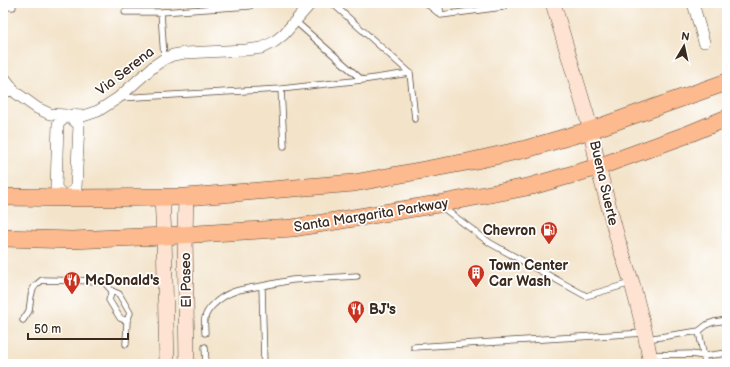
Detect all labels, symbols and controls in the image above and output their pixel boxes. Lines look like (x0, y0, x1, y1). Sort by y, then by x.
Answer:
north arrow (664, 26, 704, 66)
text: N (680, 30, 691, 44)
street label: Via Serena (93, 43, 157, 99)
street label: Buena Suerte (586, 139, 622, 227)
street label: Santa Margarita Parkway (293, 194, 450, 236)
fuel station icon: Chevron (539, 220, 559, 245)
place label: Chevron (483, 222, 536, 239)
street label: El Paseo (177, 252, 195, 308)
place label: Town Center Car Wash (489, 257, 568, 290)
building icon: Town Center Car Wash (466, 263, 486, 288)
restaurant icon: McDonald's (62, 270, 82, 295)
place label: McDonald's (85, 272, 160, 289)
restaurant icon: BJ's (346, 299, 366, 324)
place label: BJ's (369, 301, 396, 318)
scale bar (28, 315, 128, 341)
text: 50 m (34, 322, 61, 337)

